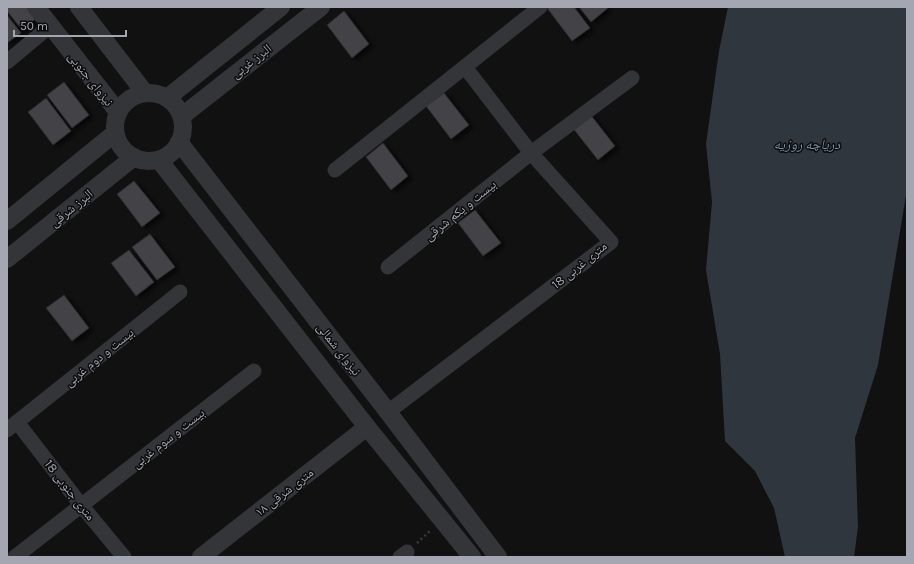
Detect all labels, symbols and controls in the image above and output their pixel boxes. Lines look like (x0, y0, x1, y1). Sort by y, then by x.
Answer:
scale bar (14, 12, 126, 38)
text: 50 m (20, 19, 48, 33)
street label: البرز غربی (228, 41, 275, 82)
street label: نیزوای جنوبی (64, 49, 117, 110)
water label: دریاچه روزیه (774, 136, 840, 153)
street label: بیست و یکم شرقی (421, 176, 500, 244)
street label: البرز شرقی (46, 186, 96, 231)
street label: 18 متری غربی (548, 238, 610, 293)
street label: نیزوای شمالی (313, 320, 364, 379)
street label: بیست و دوم غربی (61, 324, 137, 390)
street label: بیست و سوم غربی (129, 405, 208, 472)
street label: 18 متری جنوبی (41, 457, 98, 524)
street label: ۱۸ متری شرقی (252, 465, 317, 520)

